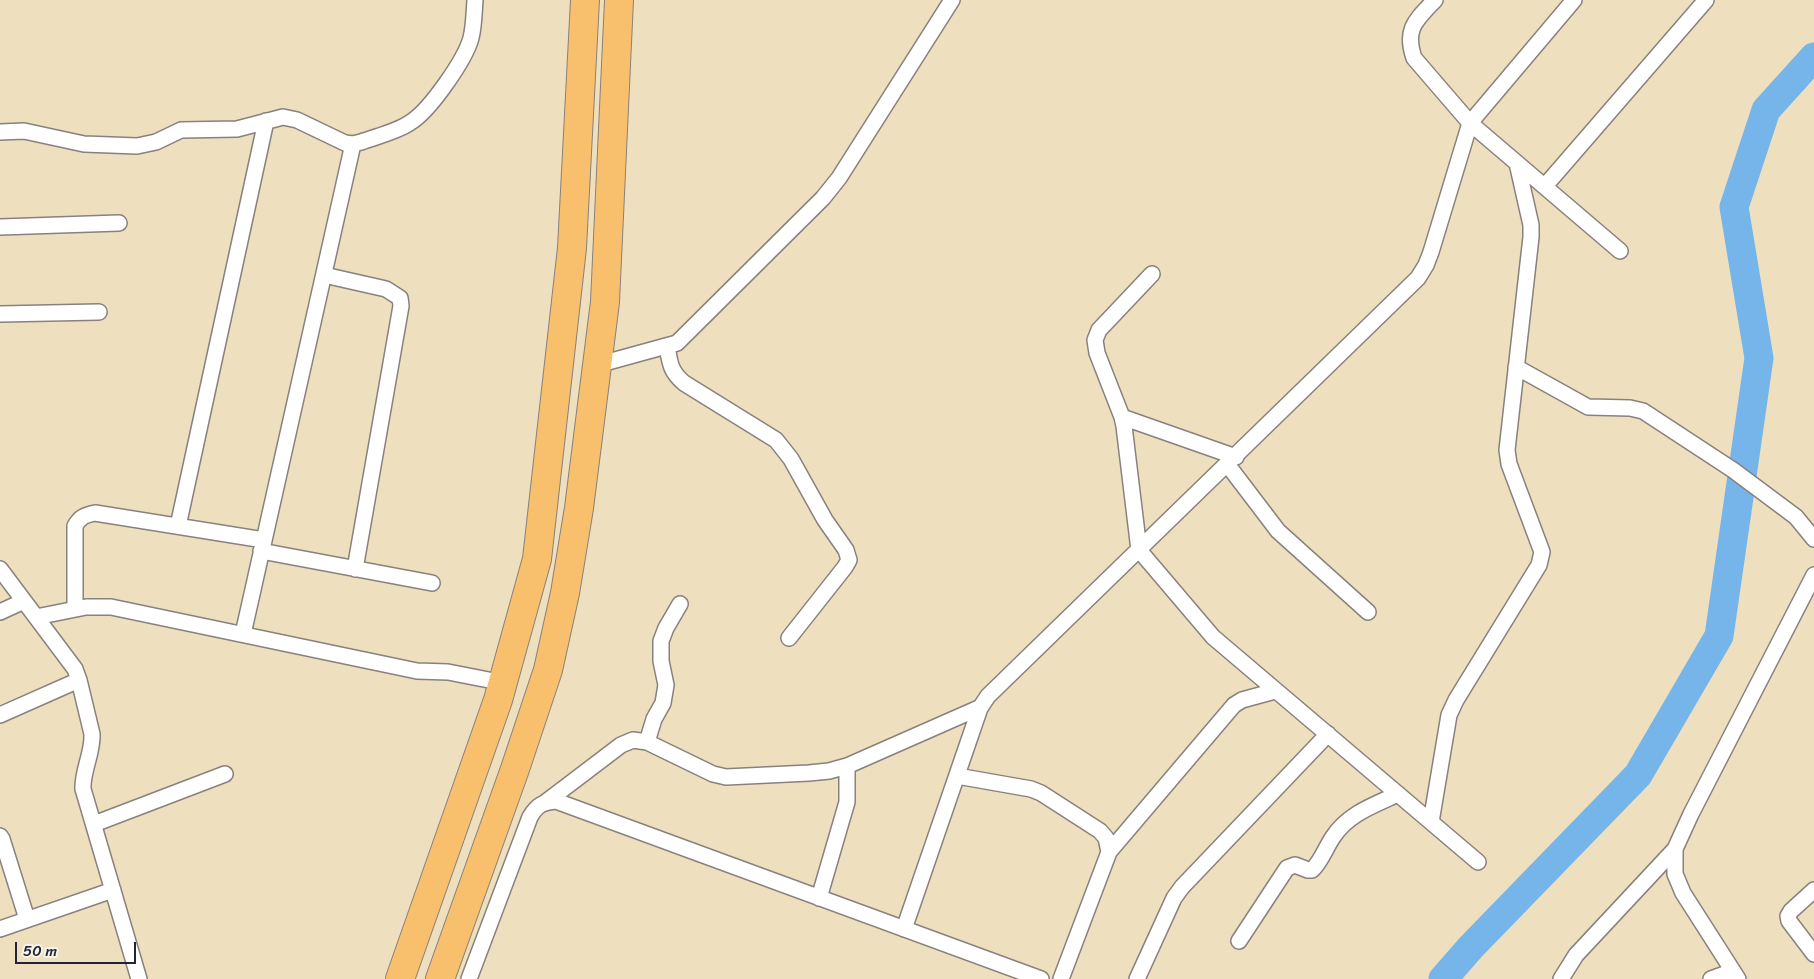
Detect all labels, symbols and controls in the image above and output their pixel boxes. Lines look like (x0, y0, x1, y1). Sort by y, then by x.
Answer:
scale bar (18, 932, 139, 964)
text: 50 m (23, 938, 57, 964)

